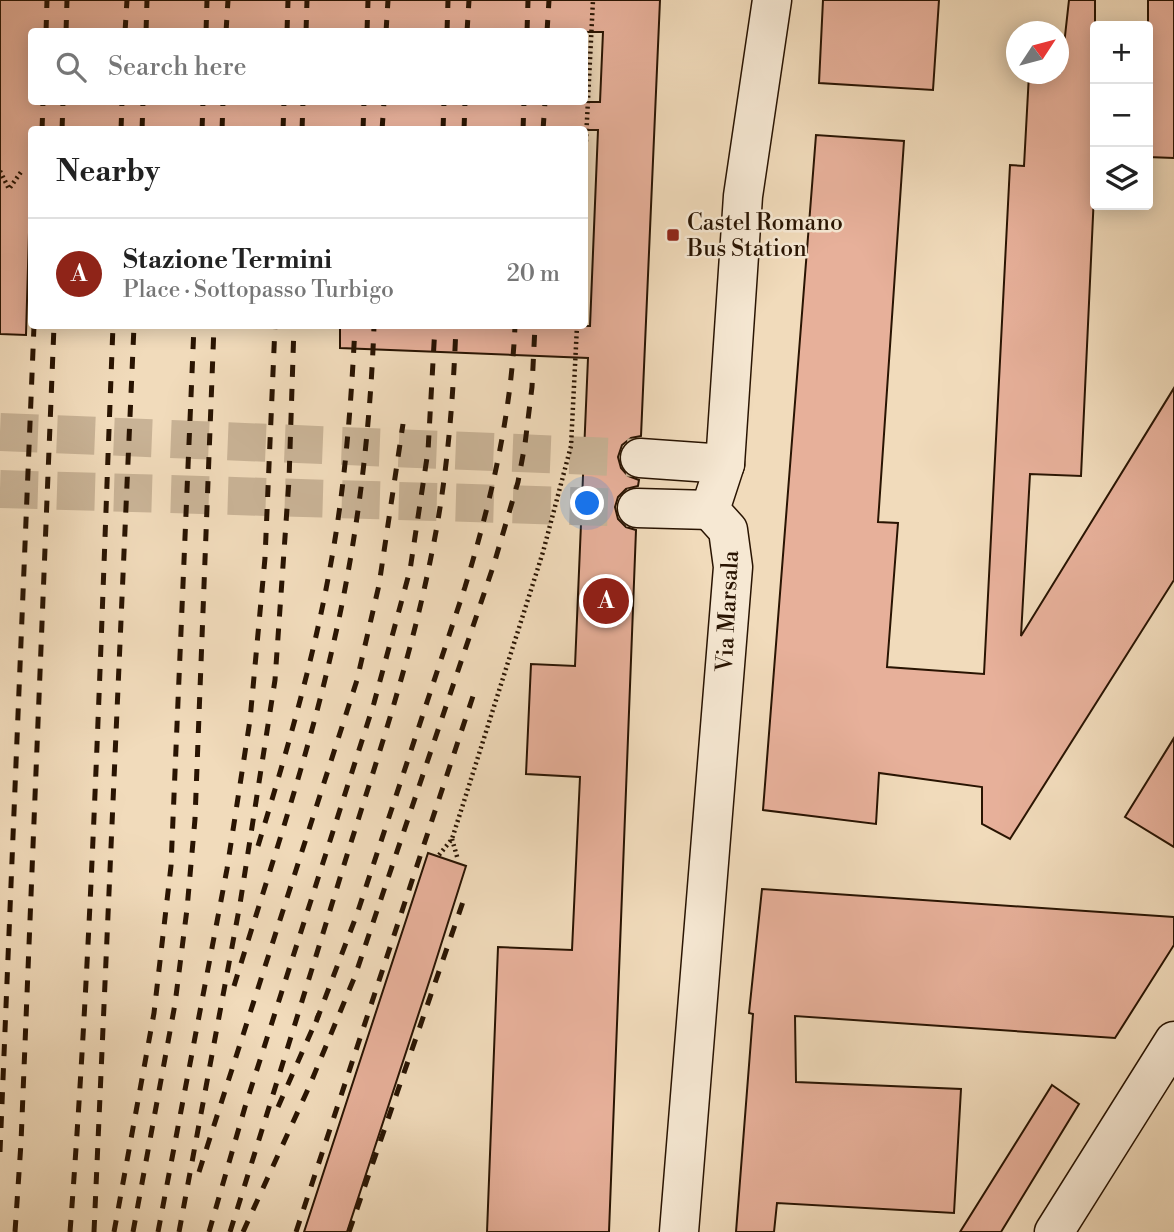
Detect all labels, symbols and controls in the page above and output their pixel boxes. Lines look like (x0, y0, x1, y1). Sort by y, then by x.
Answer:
north arrow (1006, 21, 1069, 84)
map controls (1090, 21, 1153, 210)
button: + (1090, 21, 1153, 84)
search box (28, 28, 588, 105)
icon: search (52, 48, 90, 86)
text: Search here (108, 51, 247, 83)
button: − (1090, 84, 1153, 147)
button: layers (1090, 147, 1153, 210)
text: Nearby (56, 153, 160, 191)
place label: Castel Romano Bus Station (686, 209, 843, 263)
marker: Castel Romano Bus Station (665, 227, 681, 243)
text: Stazione Termini (123, 244, 332, 276)
text: A (71, 260, 87, 288)
text: 20 m (507, 260, 560, 288)
text: Place · Sottopasso Turbigo (123, 276, 394, 304)
your location (570, 486, 604, 520)
street label: Via Marsala (711, 549, 745, 673)
pin: A (583, 575, 629, 627)

